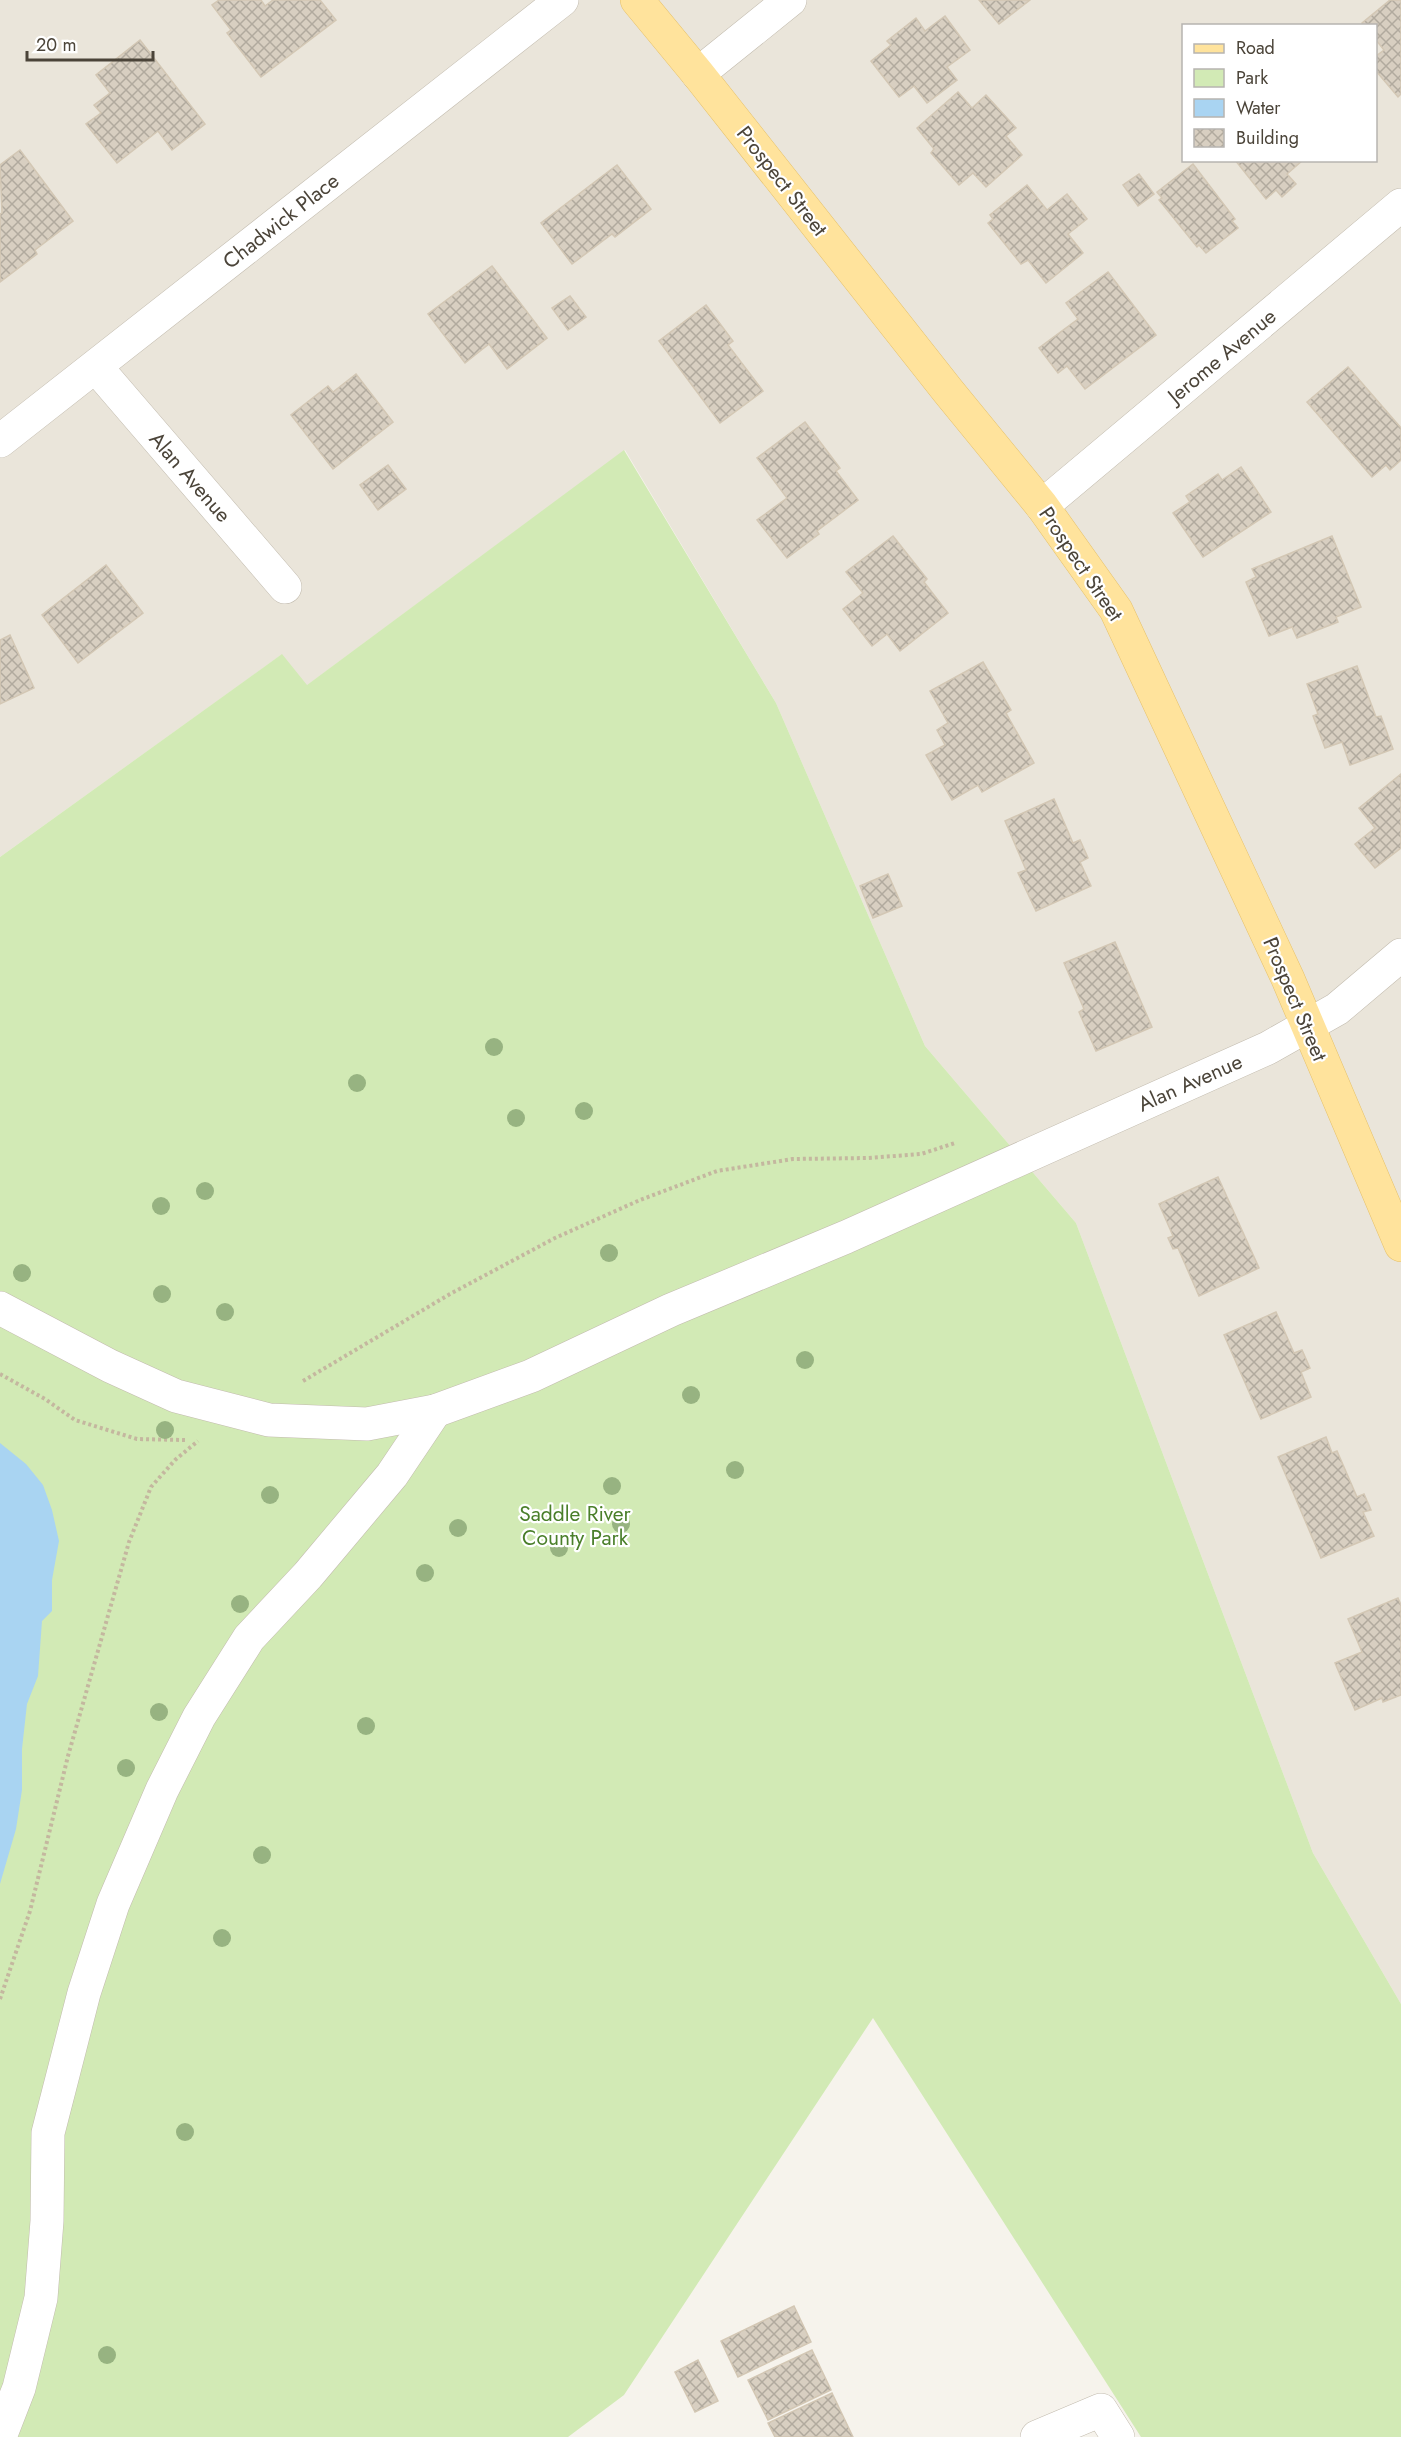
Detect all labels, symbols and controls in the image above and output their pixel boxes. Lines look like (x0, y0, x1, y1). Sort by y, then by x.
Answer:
scale bar (27, 24, 153, 62)
legend (1182, 24, 1377, 162)
text: 20 m (36, 32, 76, 58)
text: Road (1236, 35, 1275, 61)
text: Park (1236, 65, 1268, 91)
text: Water (1236, 95, 1281, 121)
street label: Prospect Street (729, 120, 835, 242)
text: Building (1236, 125, 1299, 151)
street label: Chadwick Place (217, 166, 346, 276)
street label: Jerome Avenue (1159, 302, 1283, 412)
street label: Alan Avenue (142, 425, 238, 529)
street label: Prospect Street (1032, 501, 1130, 627)
street label: Prospect Street (1255, 932, 1335, 1066)
street label: Alan Avenue (1133, 1047, 1247, 1119)
park label: Saddle River County Park (519, 1499, 632, 1553)

